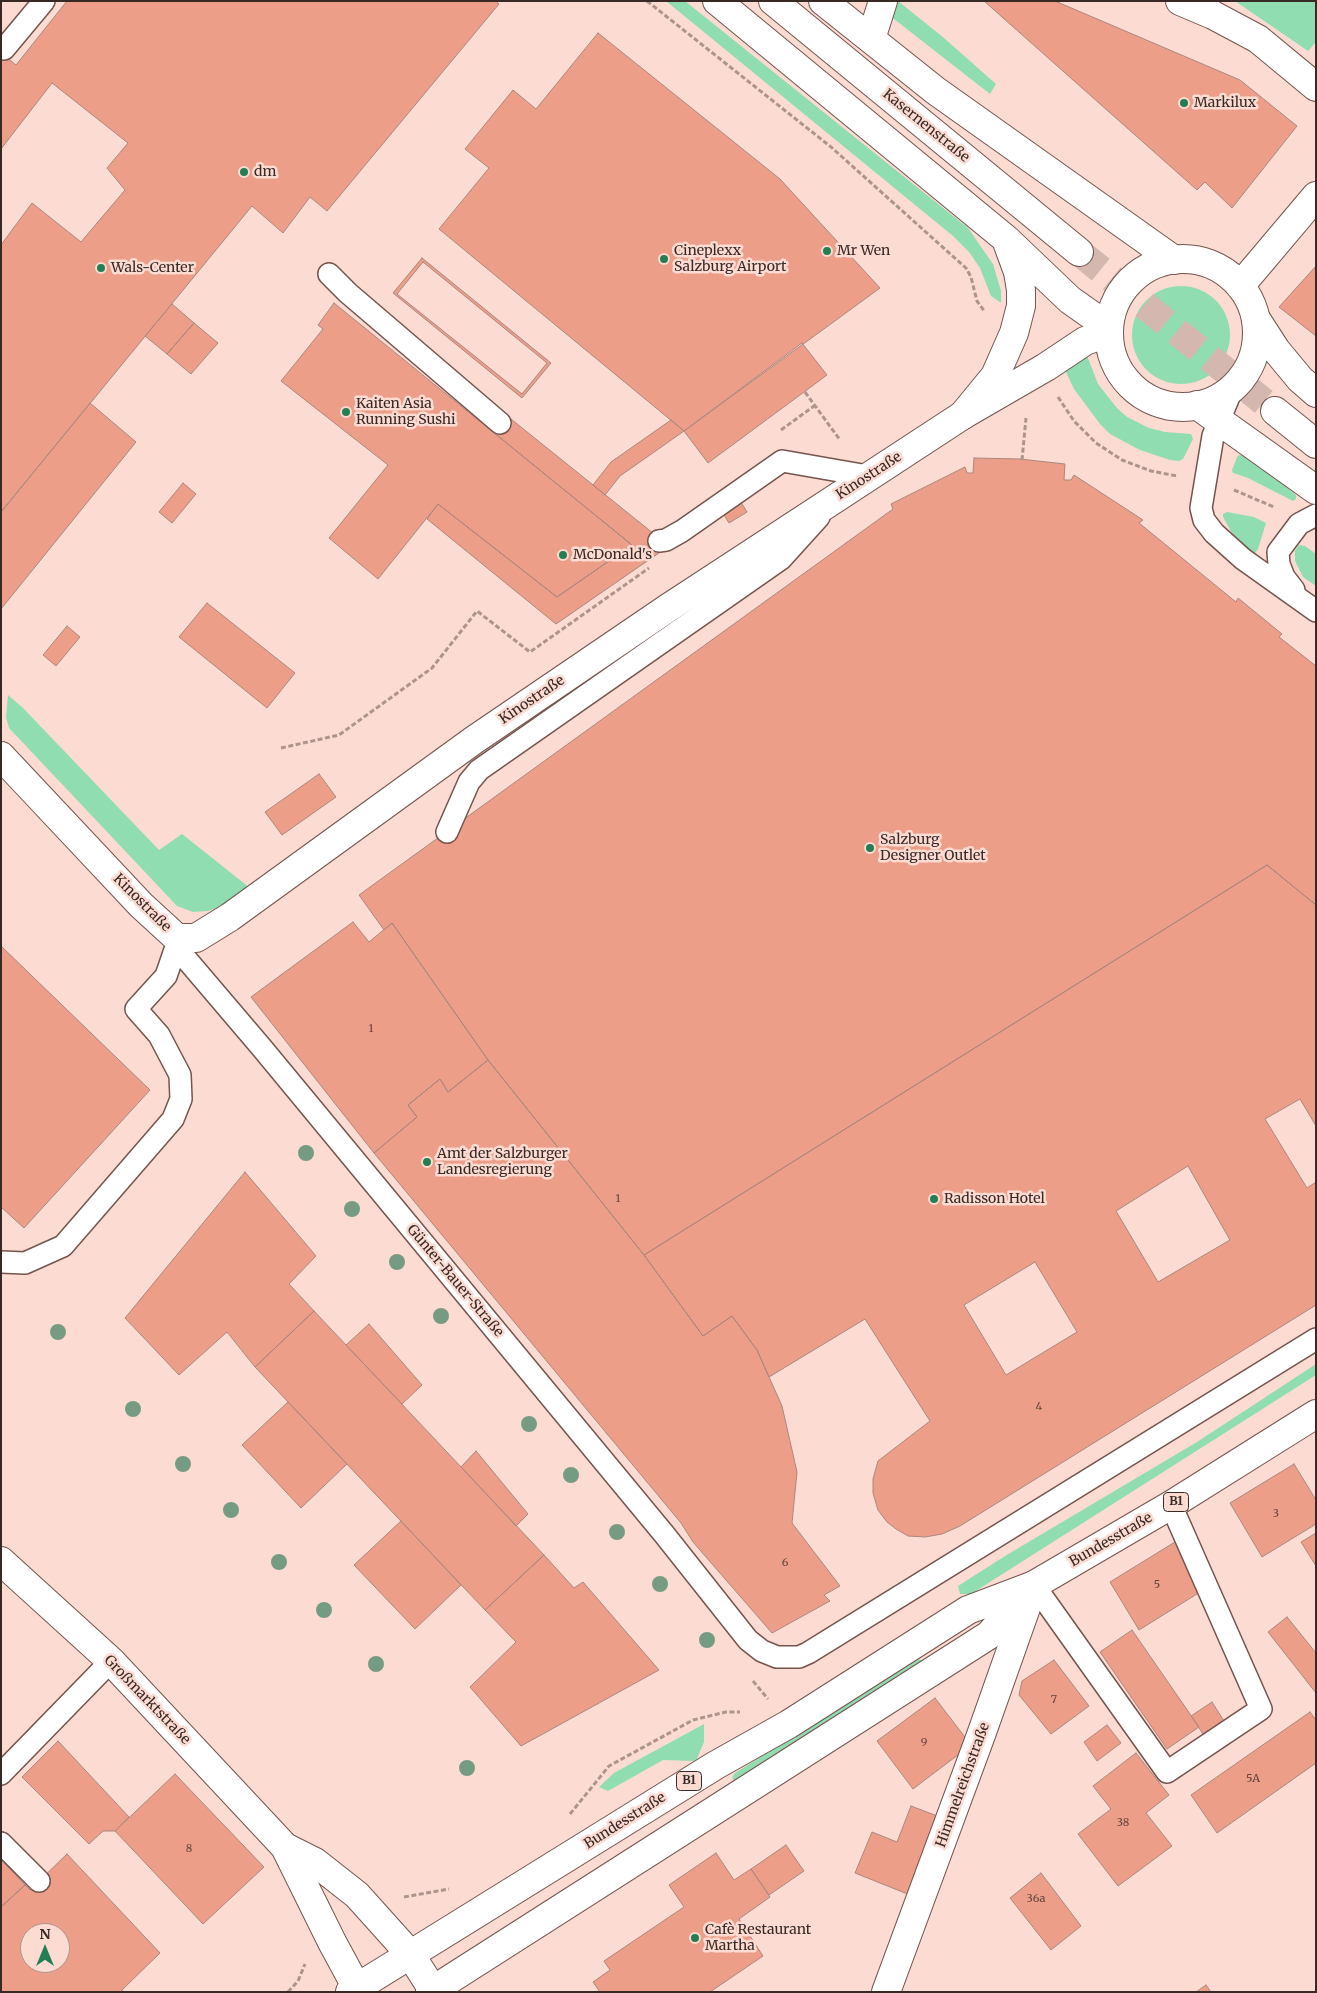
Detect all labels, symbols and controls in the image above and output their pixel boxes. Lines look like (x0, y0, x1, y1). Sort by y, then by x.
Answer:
street label: Kasernenstraße (879, 86, 973, 166)
place label: Markilux (1194, 95, 1256, 111)
marker: Markilux (1178, 97, 1190, 109)
place label: dm (254, 164, 276, 180)
marker: dm (238, 166, 250, 178)
place label: Cineplexx Salzburg Airport (674, 243, 787, 276)
place label: Mr Wen (837, 243, 890, 259)
marker: Mr Wen (821, 245, 833, 257)
marker: Cineplexx Salzburg Airport (658, 253, 670, 265)
place label: Wals-Center (111, 260, 194, 276)
marker: Wals-Center (95, 262, 107, 274)
place label: Kaiten Asia Running Sushi (356, 396, 456, 428)
marker: Kaiten Asia Running Sushi (340, 406, 352, 418)
street label: Kinostraße (833, 449, 905, 503)
place label: McDonald's (573, 547, 652, 563)
marker: McDonald's (557, 549, 569, 561)
street label: Kinostraße (496, 672, 568, 728)
place label: Salzburg Designer Outlet (880, 832, 986, 864)
marker: Salzburg Designer Outlet (864, 842, 876, 854)
street label: Kinostraße (110, 871, 174, 935)
house number: 1 (369, 1022, 373, 1036)
place label: Amt der Salzburger Landesregierung (437, 1146, 568, 1178)
marker: Amt der Salzburger Landesregierung (421, 1156, 433, 1168)
place label: Radisson Hotel (944, 1191, 1045, 1207)
house number: 1 (616, 1192, 620, 1206)
marker: Radisson Hotel (928, 1193, 940, 1205)
street label: Günter-Bauer-Straße (403, 1222, 507, 1340)
house number: 4 (1036, 1400, 1042, 1414)
road number: B1 (1164, 1492, 1188, 1511)
house number: 3 (1273, 1507, 1279, 1521)
street label: Bundesstraße (1067, 1510, 1155, 1570)
house number: 6 (782, 1556, 788, 1570)
house number: 5 (1154, 1578, 1160, 1592)
street label: Großmarktstraße (100, 1652, 194, 1748)
house number: 7 (1051, 1693, 1057, 1707)
street label: Himmelreichstraße (933, 1720, 993, 1850)
house number: 9 (921, 1736, 927, 1750)
road number: B1 (676, 1772, 702, 1790)
house number: 5A (1246, 1772, 1260, 1786)
street label: Bundesstraße (581, 1789, 669, 1853)
house number: 38 (1117, 1816, 1129, 1830)
house number: 8 (186, 1842, 192, 1856)
house number: 36a (1027, 1892, 1045, 1906)
place label: Cafè Restaurant Martha (705, 1922, 811, 1954)
north arrow (20, 1923, 70, 1973)
text: N (39, 1925, 51, 1943)
marker: Cafè Restaurant Martha (689, 1932, 701, 1944)

